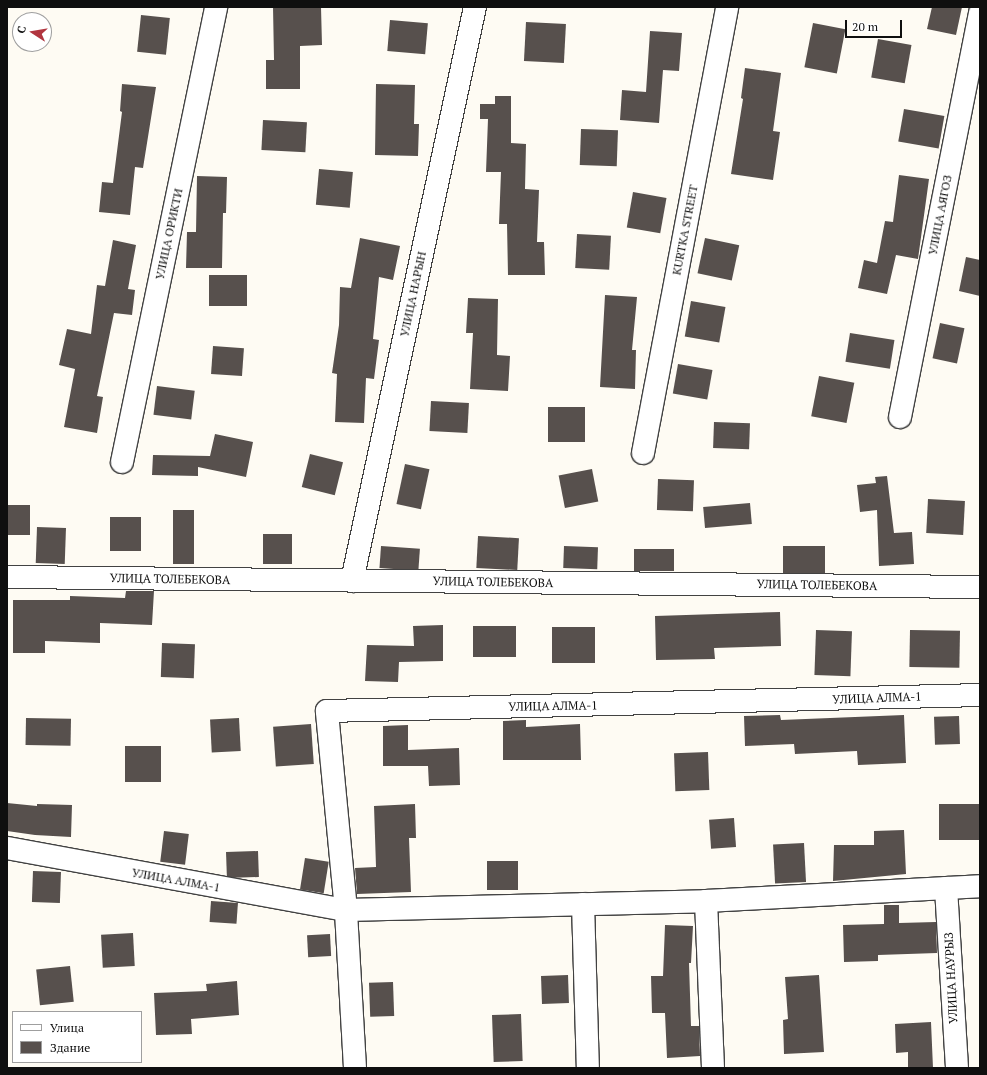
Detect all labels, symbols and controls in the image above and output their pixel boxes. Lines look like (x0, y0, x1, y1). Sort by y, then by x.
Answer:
north arrow (12, 12, 52, 52)
scale bar (847, 12, 904, 38)
text: 20 m (852, 19, 878, 34)
text: С (14, 25, 29, 35)
street label: УЛИЦА АЯГОЗ (925, 174, 955, 256)
street label: KURTKA STREET (669, 184, 701, 276)
street label: УЛИЦА ОРИКТИ (152, 187, 186, 281)
street label: УЛИЦА НАРЫН (397, 250, 429, 338)
street label: УЛИЦА ТОЛЕБЕКОВА (110, 571, 230, 587)
street label: УЛИЦА ТОЛЕБЕКОВА (433, 574, 553, 590)
street label: УЛИЦА ТОЛЕБЕКОВА (757, 577, 877, 593)
street label: УЛИЦА АЛМА-1 (832, 689, 922, 707)
street label: УЛИЦА АЛМА-1 (508, 698, 598, 714)
street label: УЛИЦА АЛМА-1 (131, 865, 221, 895)
street label: УЛИЦА НАУРЫЗ (941, 932, 961, 1024)
legend (12, 1011, 142, 1063)
text: Улица (50, 1020, 84, 1035)
text: Здание (50, 1040, 90, 1055)

